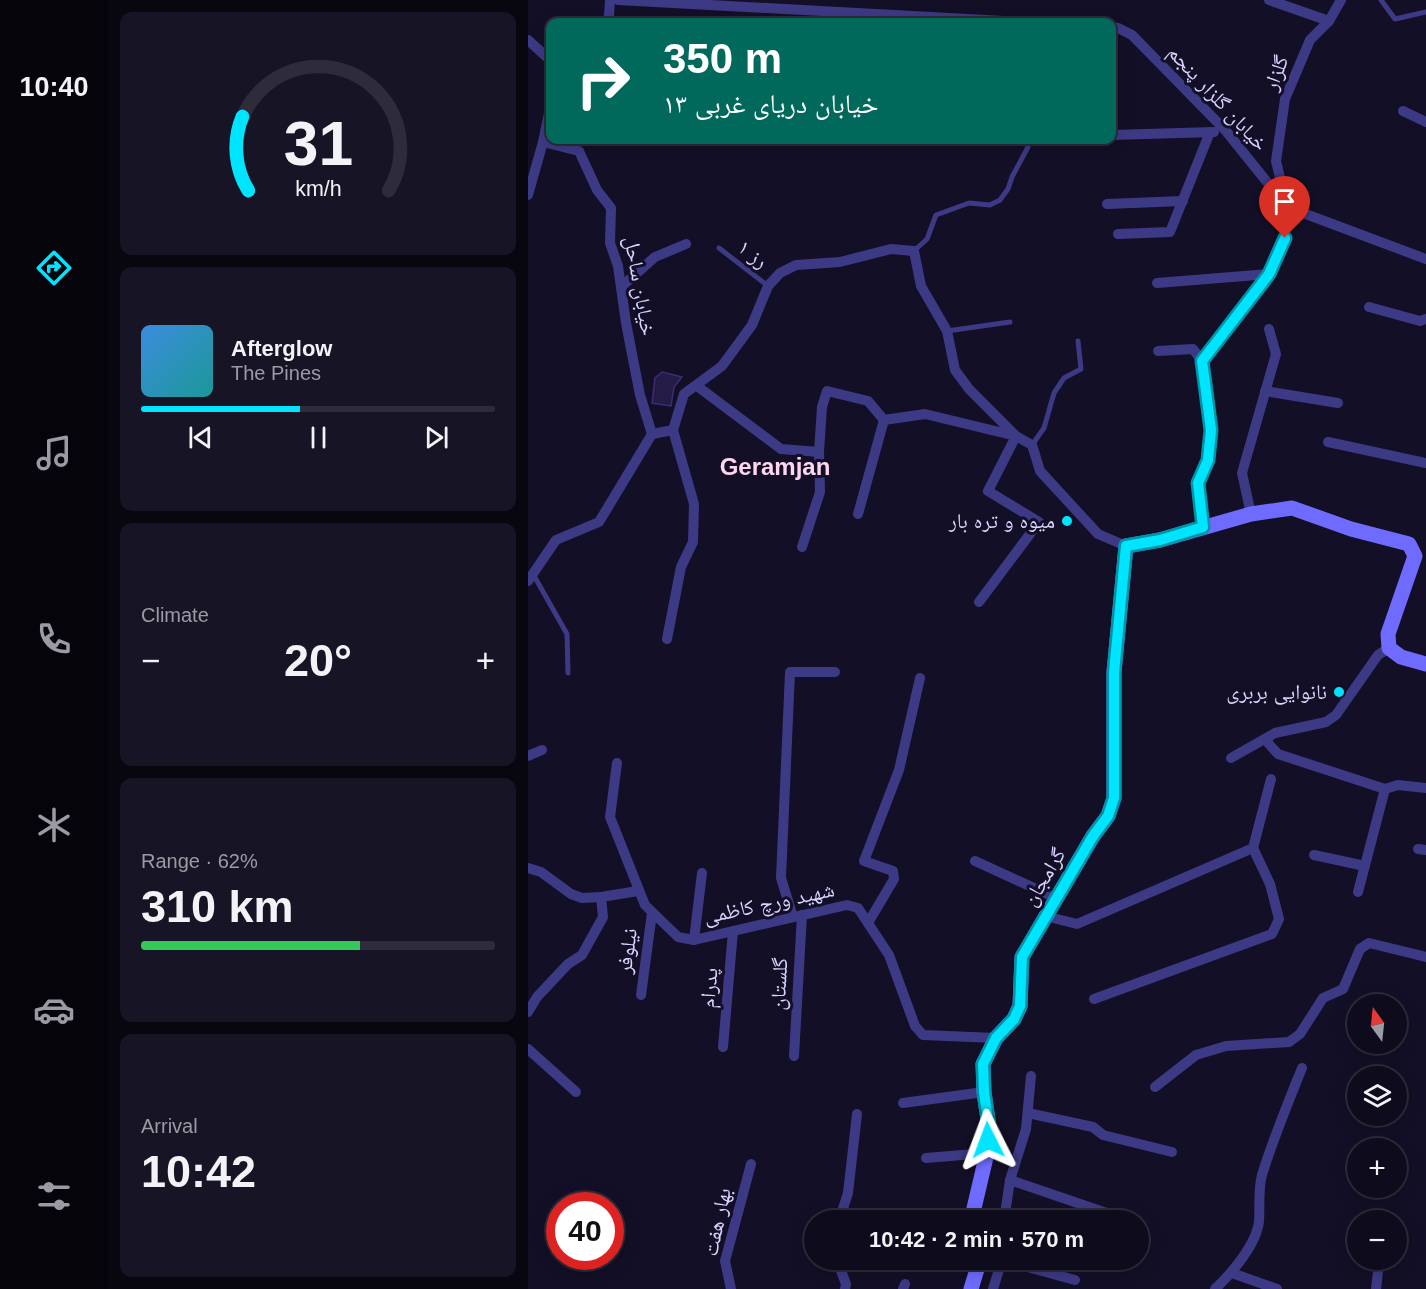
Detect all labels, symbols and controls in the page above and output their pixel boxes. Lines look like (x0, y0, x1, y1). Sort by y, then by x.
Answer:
text: 350 m (663, 35, 782, 82)
street label: خیابان گلزار پنجم (1162, 40, 1273, 157)
icon: right (564, 42, 642, 120)
street label: گلزار (1258, 52, 1293, 94)
text: 10:40 (19, 72, 89, 102)
text: خیابان دریای غربی ۱۳ (663, 89, 878, 119)
text: 31 (283, 109, 353, 178)
pin (1259, 176, 1310, 238)
text: km/h (295, 177, 341, 201)
icon: arrive (1268, 185, 1301, 218)
street label: خیابان ساحل (618, 234, 661, 338)
street label: رز ۱ (734, 235, 773, 272)
icon: directions (33, 247, 75, 289)
text: Afterglow (231, 336, 332, 361)
text: The Pines (231, 362, 321, 384)
icon: previous (184, 421, 217, 454)
icon: pause (302, 421, 335, 454)
icon: next (420, 421, 453, 454)
icon: music (33, 432, 75, 474)
district label: Geramjan (720, 453, 830, 480)
place label: میوه و تره بار (948, 509, 1055, 533)
marker: میوه و تره بار (1060, 514, 1074, 528)
text: Climate (141, 604, 209, 626)
icon: phone (33, 618, 75, 660)
text: 20° (284, 635, 352, 686)
text: − (141, 642, 160, 679)
text: + (476, 642, 495, 679)
place label: نانوایی بربری (1226, 680, 1327, 705)
marker: نانوایی بربری (1332, 685, 1346, 699)
icon: climate (33, 804, 75, 846)
street label: گرامجان (1017, 843, 1071, 910)
text: Range · 62% (141, 850, 258, 872)
street label: شهید ورچ کاظمی (701, 877, 837, 930)
text: 310 km (141, 881, 294, 932)
street label: نیلوفر (612, 927, 641, 976)
street label: گلستان (766, 957, 792, 1011)
street label: پدرام (695, 967, 725, 1009)
icon: car (33, 989, 75, 1031)
north arrow (1347, 994, 1407, 1054)
map controls (1347, 994, 1407, 1270)
button: layers (1347, 1066, 1407, 1126)
position arrow (956, 1108, 1020, 1172)
text: Arrival (141, 1115, 198, 1137)
button: + (1347, 1138, 1407, 1198)
text: 10:42 (141, 1146, 256, 1197)
icon: filters (33, 1175, 75, 1217)
street label: بهار هفت (698, 1186, 736, 1258)
speed limit sign: 40 (546, 1192, 624, 1270)
button: − (1347, 1210, 1407, 1270)
text: 10:42 · 2 min · 570 m (869, 1227, 1084, 1252)

